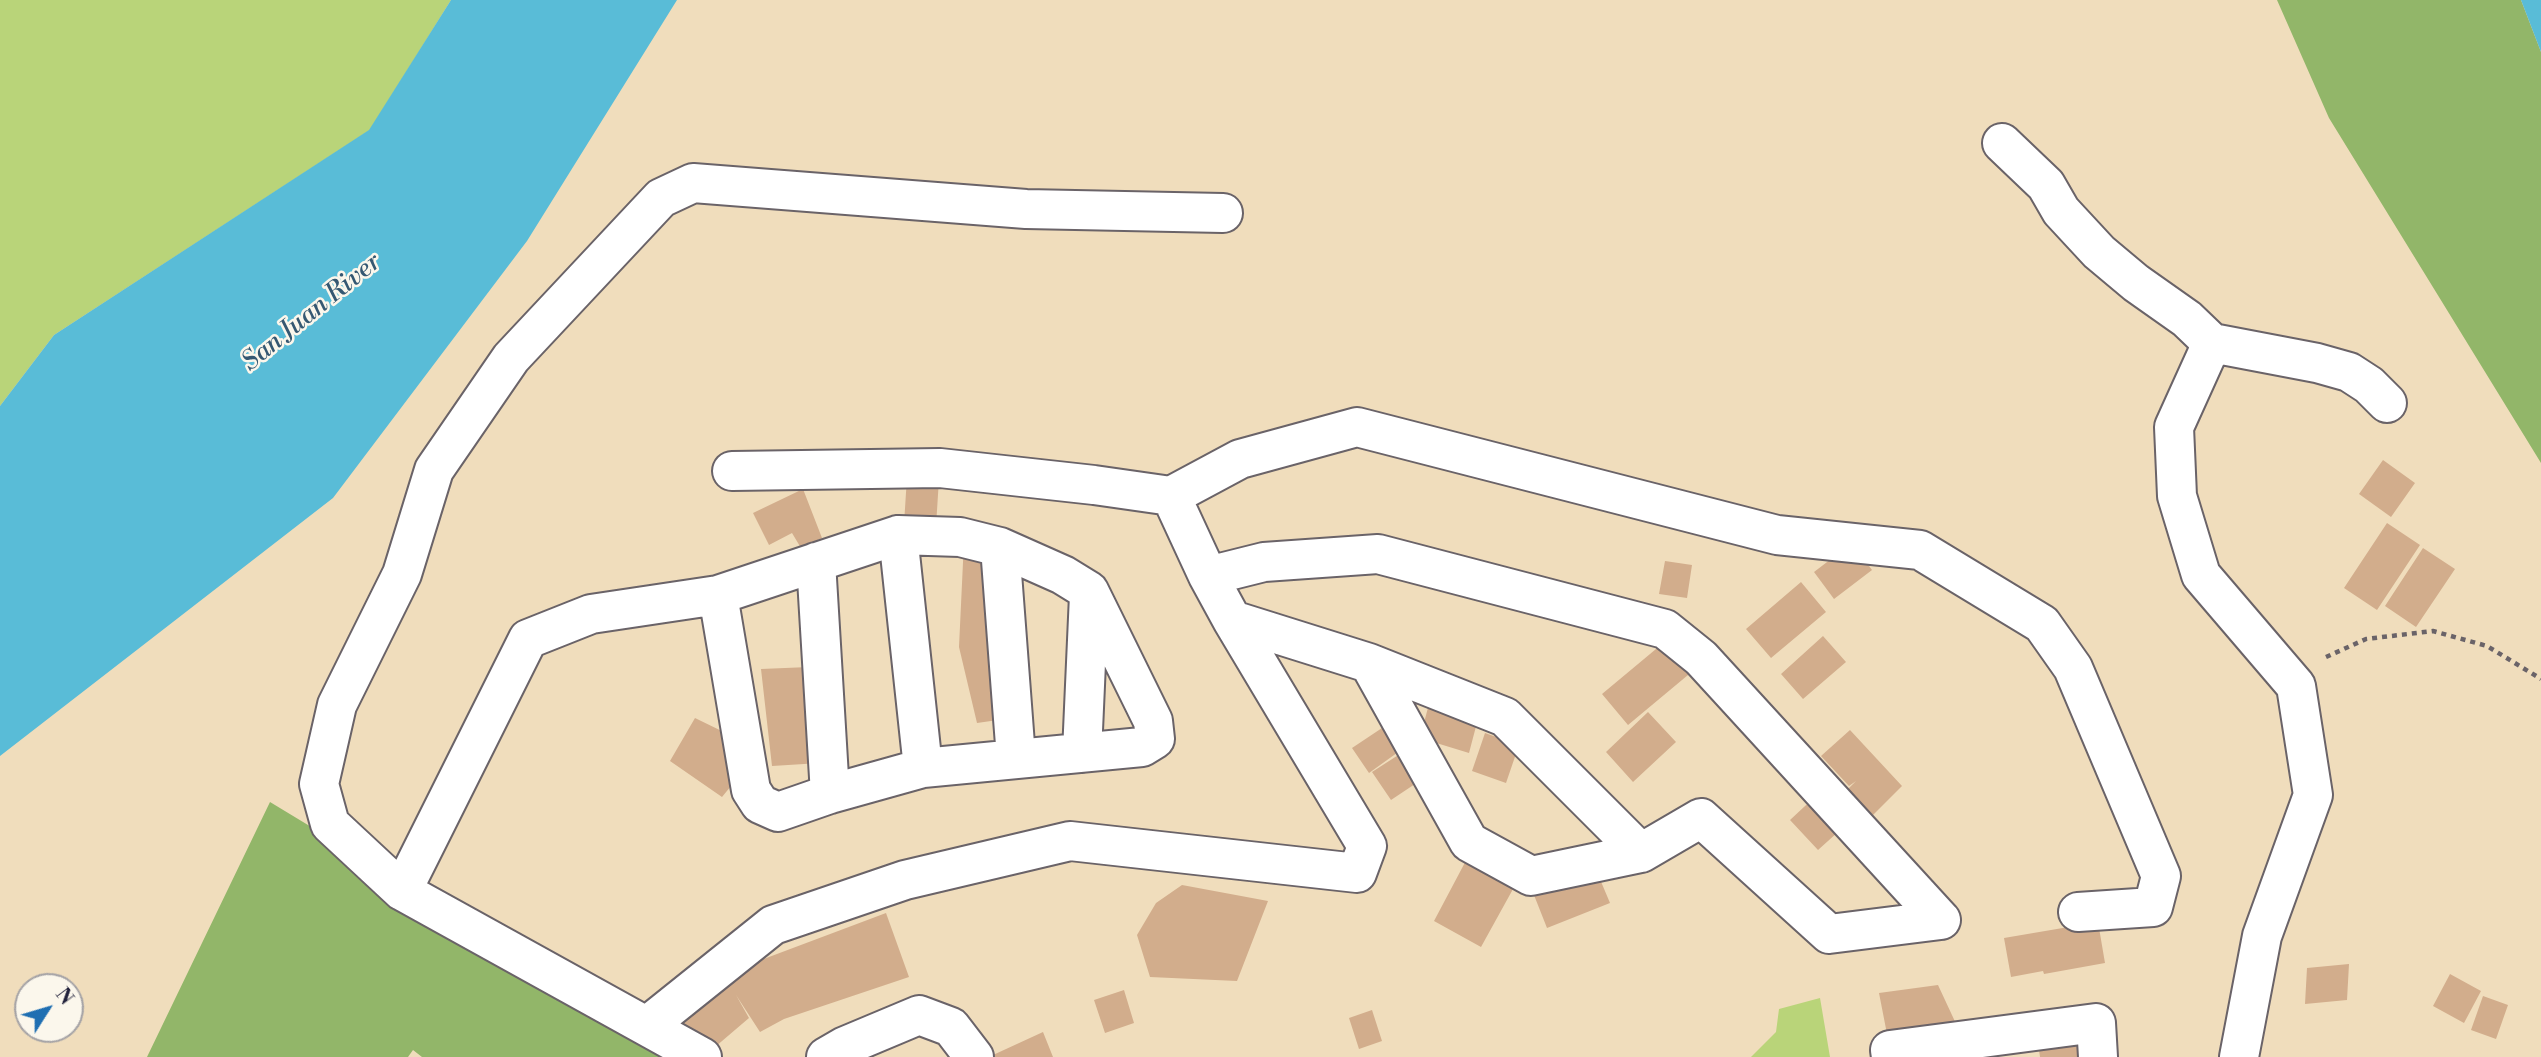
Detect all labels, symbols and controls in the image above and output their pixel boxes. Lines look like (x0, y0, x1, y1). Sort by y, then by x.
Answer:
water label: San Juan River (236, 247, 388, 379)
north arrow (14, 973, 84, 1043)
text: N (50, 983, 78, 1010)

